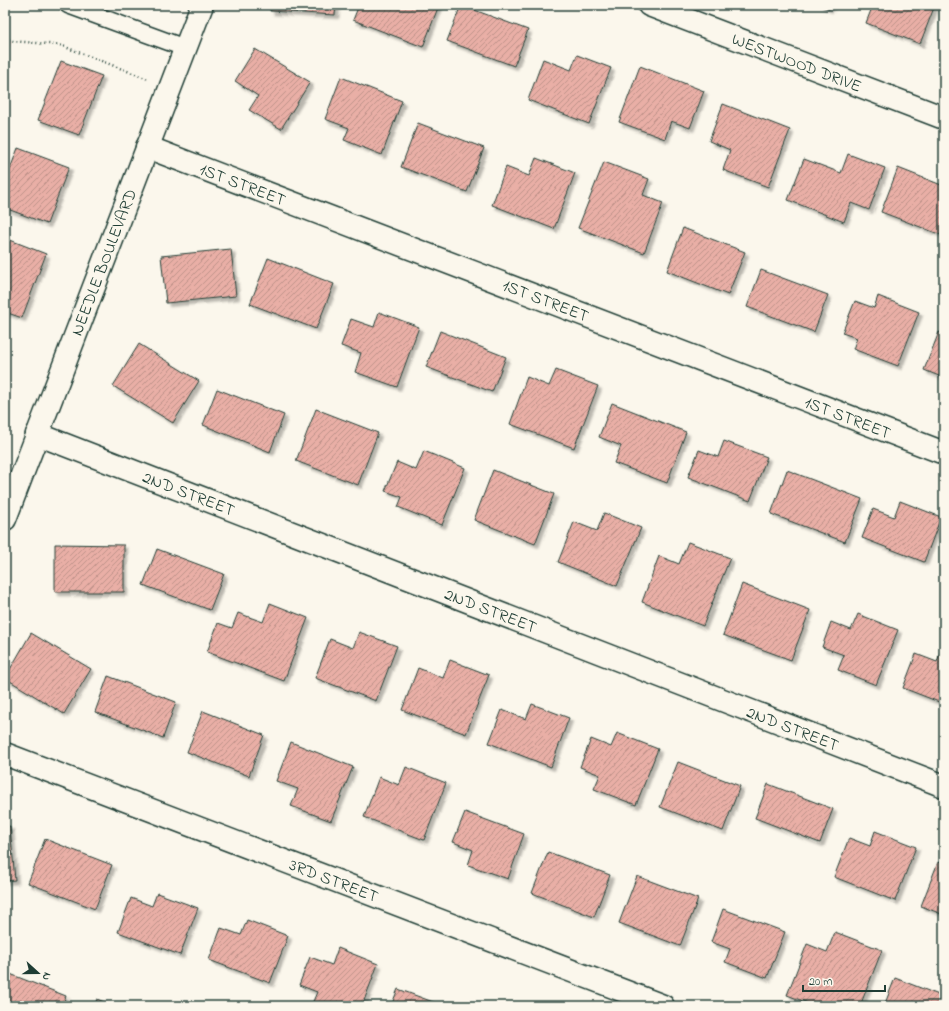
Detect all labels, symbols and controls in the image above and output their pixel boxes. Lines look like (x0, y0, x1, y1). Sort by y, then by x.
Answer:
street label: WESTWOOD DRIVE (728, 27, 865, 100)
street label: 1ST STREET (196, 157, 290, 213)
street label: NEEDLE BOULEVARD (65, 185, 144, 340)
street label: 1ST STREET (499, 273, 593, 329)
street label: 1ST STREET (801, 390, 895, 446)
street label: 2ND STREET (139, 465, 238, 524)
street label: 2ND STREET (441, 582, 540, 641)
street label: 2ND STREET (743, 700, 842, 759)
street label: 3RD STREET (285, 853, 382, 910)
north arrow (18, 953, 58, 993)
scale bar (803, 967, 885, 993)
text: N (38, 970, 55, 983)
text: 20 m (809, 973, 832, 991)

